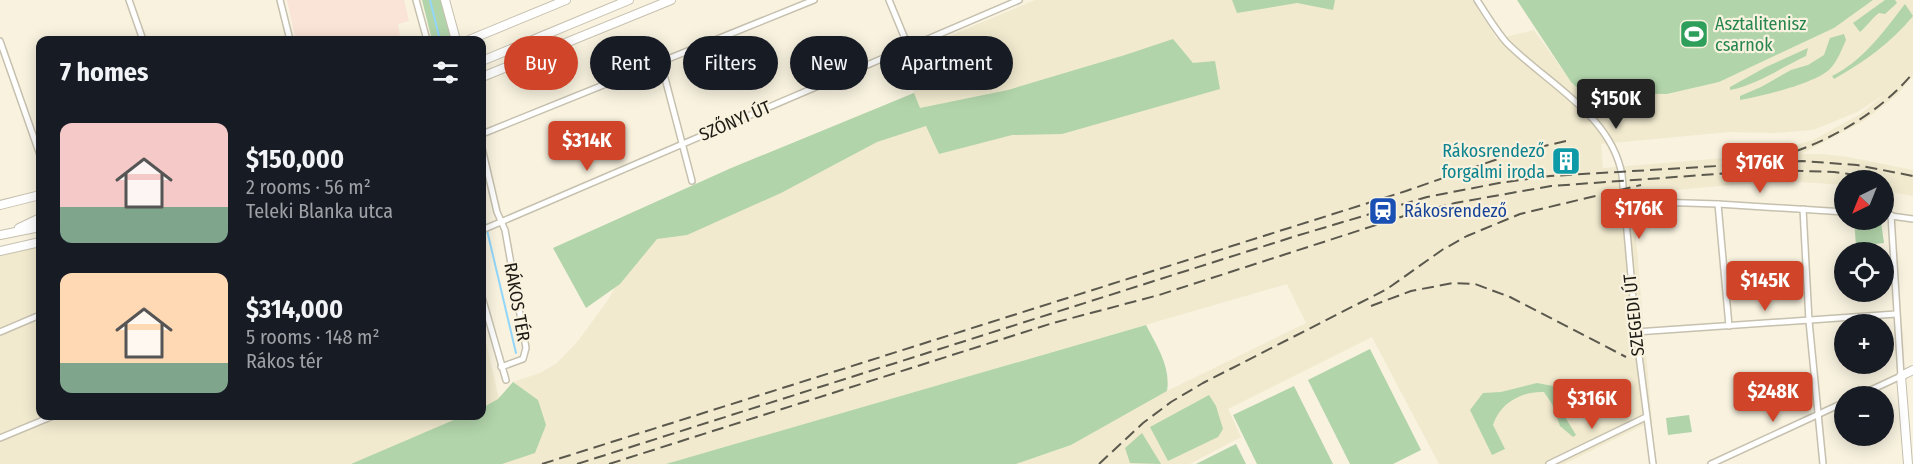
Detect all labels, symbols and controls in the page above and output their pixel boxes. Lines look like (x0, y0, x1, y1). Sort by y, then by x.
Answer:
place label: Asztalitenisz csarnok (1715, 13, 1806, 56)
sports icon: Asztalitenisz csarnok (1678, 18, 1710, 50)
chip: Buy (504, 36, 578, 90)
chip: Rent (590, 36, 671, 90)
chip: Filters (683, 36, 778, 90)
chip: New (790, 36, 868, 90)
chip: Apartment (880, 36, 1013, 90)
icon: filters (429, 56, 462, 89)
text: 7 homes (60, 57, 148, 88)
pin: $150K (1574, 79, 1658, 130)
text: $150K (1591, 86, 1641, 110)
street label: SZŐNYI ÚT (695, 95, 775, 146)
pin: $314K (545, 121, 629, 172)
text: $314K (562, 128, 612, 152)
place label: Rákosrendező forgalmi iroda (1442, 140, 1545, 183)
pin: $176K (1718, 143, 1802, 194)
text: $150,000 (246, 144, 344, 175)
building icon: Rákosrendező forgalmi iroda (1550, 145, 1582, 177)
icon: home (108, 147, 180, 219)
text: $176K (1736, 150, 1784, 174)
north arrow (1834, 170, 1894, 230)
map controls (1834, 170, 1894, 446)
text: 2 rooms · 56 m² (246, 175, 371, 199)
pin: $176K (1597, 189, 1681, 240)
station icon: Rákosrendező (1367, 195, 1399, 227)
text: $176K (1615, 196, 1663, 220)
text: Teleki Blanka utca (246, 199, 393, 223)
place label: Rákosrendező (1404, 200, 1507, 222)
button: locate (1834, 242, 1894, 302)
street label: RÁKOS TÉR (499, 261, 536, 343)
pin: $145K (1723, 261, 1807, 312)
text: $145K (1740, 268, 1790, 292)
street label: SZEGEDI ÚT (1618, 272, 1649, 357)
text: $314,000 (246, 294, 343, 325)
icon: home (108, 297, 180, 369)
button: + (1834, 314, 1894, 374)
text: 5 rooms · 148 m² (246, 325, 380, 349)
text: Rákos tér (246, 349, 323, 373)
pin: $248K (1731, 372, 1815, 423)
pin: $316K (1550, 379, 1634, 430)
text: $248K (1747, 379, 1799, 403)
text: $316K (1567, 386, 1617, 410)
button: − (1834, 386, 1894, 446)

